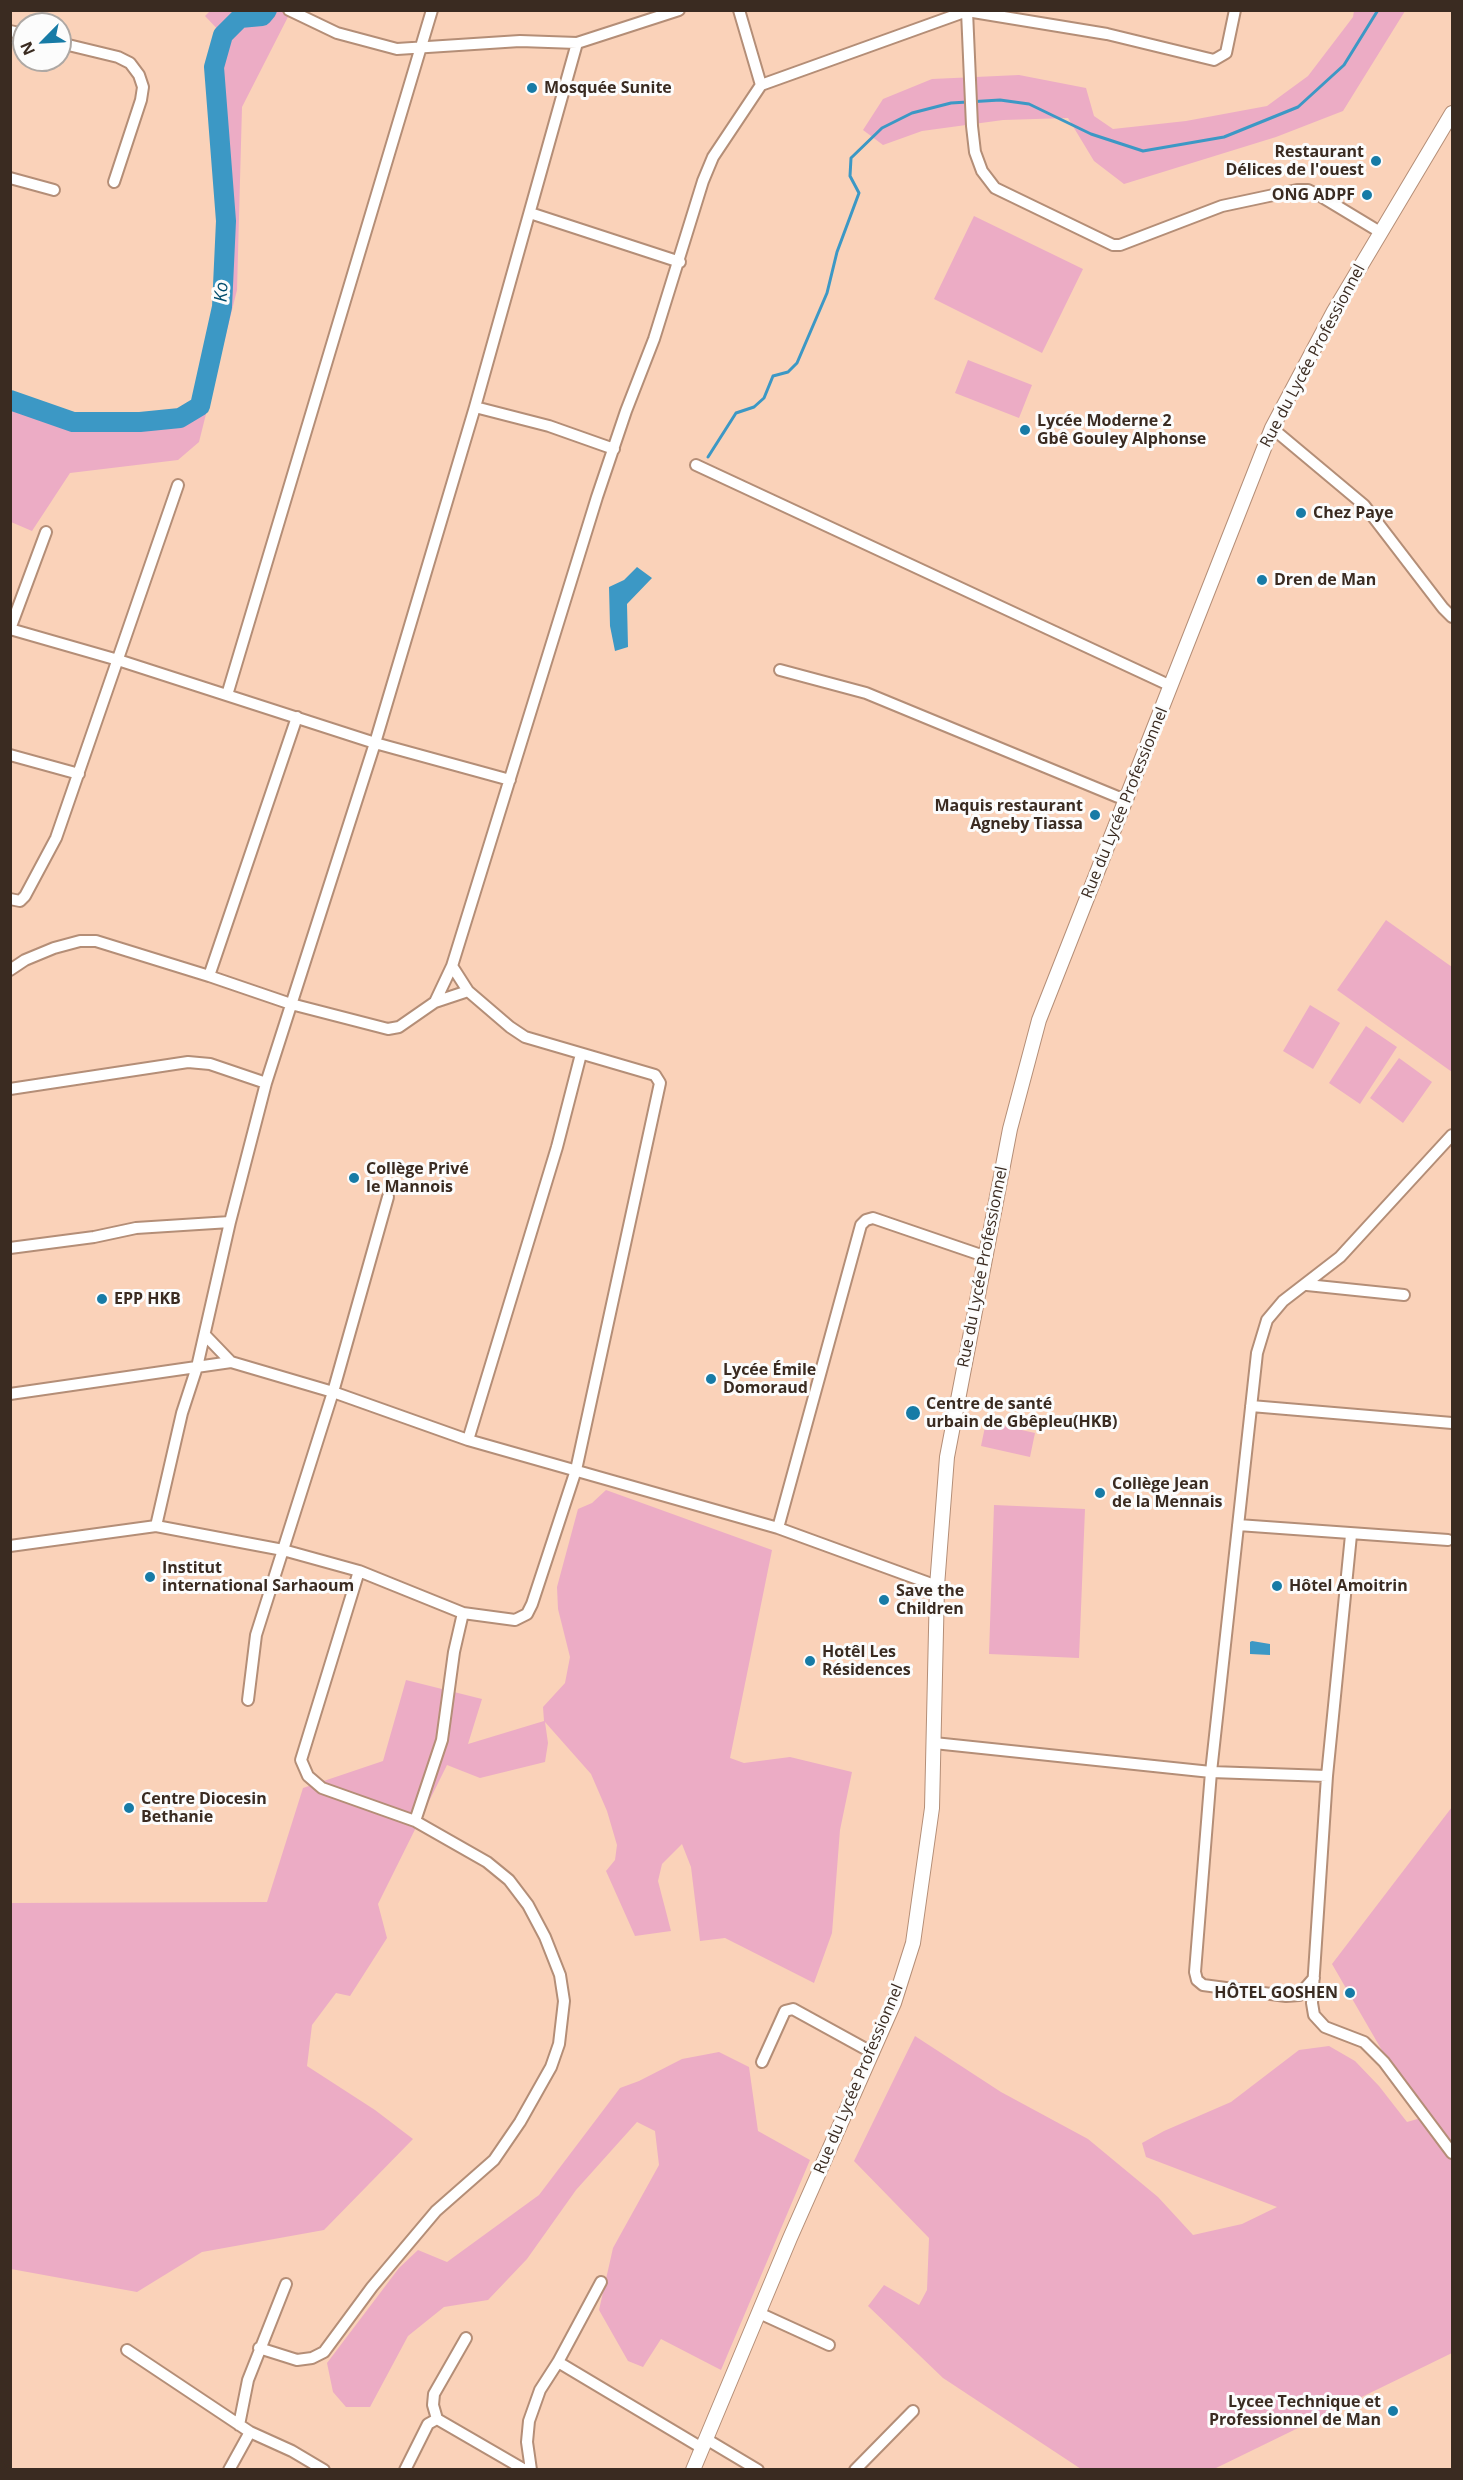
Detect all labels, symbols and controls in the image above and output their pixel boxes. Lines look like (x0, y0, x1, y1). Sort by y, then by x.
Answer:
north arrow (12, 12, 72, 72)
text: N (15, 38, 40, 59)
place label: Mosquée Sunite (544, 78, 672, 98)
marker: Mosquée Sunite (525, 81, 539, 95)
place label: Restaurant Délices de l'ouest (1226, 142, 1364, 180)
marker: Restaurant Délices de l'ouest (1369, 154, 1383, 168)
place label: ONG ADPF (1272, 185, 1355, 205)
marker: ONG ADPF (1360, 188, 1374, 202)
street label: Rue du Lycée Professionnel (1257, 261, 1369, 451)
water label: Ko (211, 281, 233, 303)
place label: Lycée Moderne 2 Gbê Gouley Alphonse (1037, 411, 1206, 449)
marker: Lycée Moderne 2 Gbê Gouley Alphonse (1018, 423, 1032, 437)
place label: Chez Paye (1313, 503, 1393, 523)
marker: Chez Paye (1294, 506, 1308, 520)
place label: Dren de Man (1274, 570, 1376, 590)
marker: Dren de Man (1255, 573, 1269, 587)
street label: Rue du Lycée Professionnel (1078, 705, 1172, 901)
place label: Maquis restaurant Agneby Tiassa (934, 796, 1083, 834)
marker: Maquis restaurant Agneby Tiassa (1088, 808, 1102, 822)
place label: Collège Privé le Mannois (366, 1159, 469, 1197)
street label: Rue du Lycée Professionnel (954, 1165, 1012, 1369)
marker: Collège Privé le Mannois (347, 1171, 361, 1185)
place label: EPP HKB (114, 1289, 181, 1309)
marker: EPP HKB (95, 1292, 109, 1306)
place label: Lycée Émile Domoraud (723, 1360, 816, 1398)
marker: Lycée Émile Domoraud (704, 1372, 718, 1386)
place label: Centre de santé urbain de Gbêpleu(HKB) (926, 1394, 1117, 1432)
marker: Centre de santé urbain de Gbêpleu(HKB) (904, 1404, 922, 1422)
place label: Collège Jean de la Mennais (1112, 1474, 1223, 1512)
marker: Collège Jean de la Mennais (1093, 1486, 1107, 1500)
place label: Institut international Sarhaoum (162, 1558, 354, 1596)
marker: Institut international Sarhaoum (143, 1570, 157, 1584)
place label: Hôtel Amoitrin (1289, 1576, 1408, 1596)
marker: Hôtel Amoitrin (1270, 1579, 1284, 1593)
place label: Save the Children (896, 1581, 964, 1619)
marker: Save the Children (877, 1593, 891, 1607)
place label: Hotêl Les Résidences (822, 1642, 911, 1680)
marker: Hotêl Les Résidences (803, 1654, 817, 1668)
place label: Centre Diocesin Bethanie (141, 1789, 267, 1827)
marker: Centre Diocesin Bethanie (122, 1801, 136, 1815)
street label: Rue du Lycée Professionnel (810, 1981, 908, 2177)
place label: HÔTEL GOSHEN (1214, 1983, 1338, 2003)
marker: HÔTEL GOSHEN (1343, 1986, 1357, 2000)
place label: Lycee Technique et Professionnel de Man (1209, 2392, 1381, 2430)
marker: Lycee Technique et Professionnel de Man (1386, 2404, 1400, 2418)

